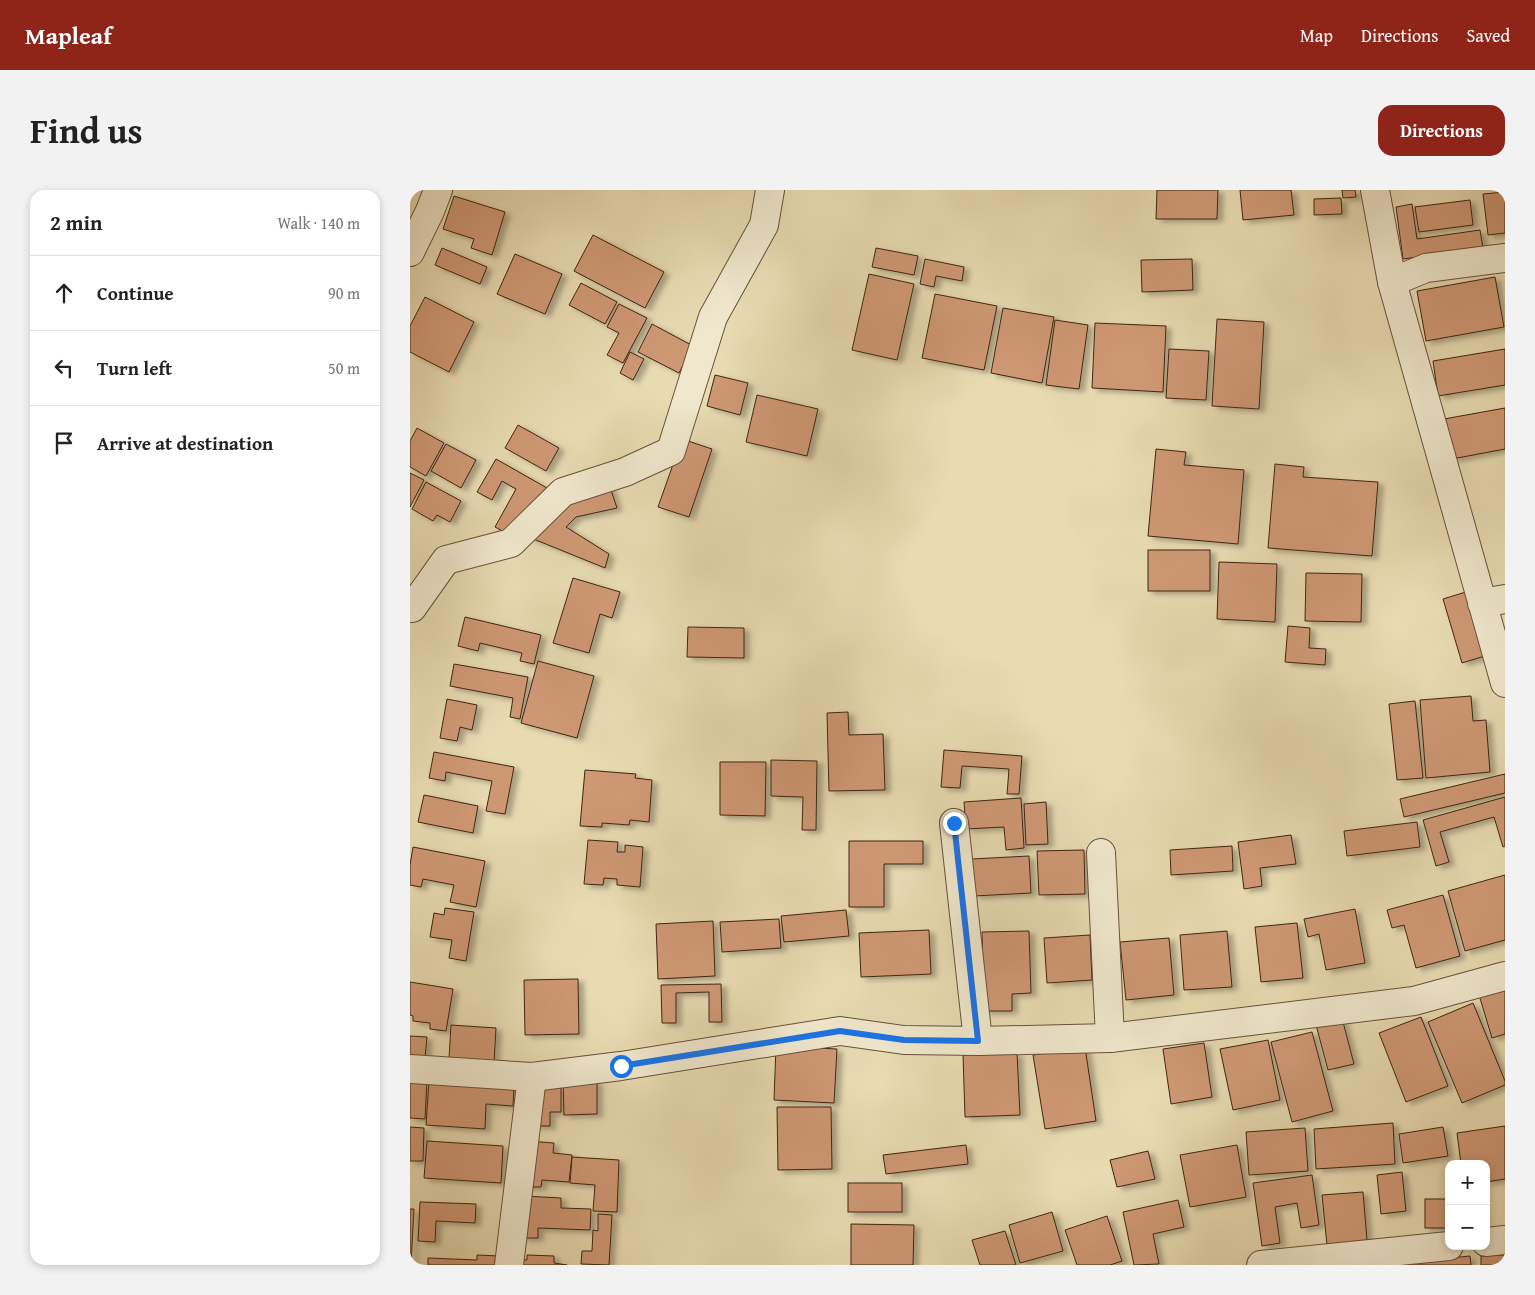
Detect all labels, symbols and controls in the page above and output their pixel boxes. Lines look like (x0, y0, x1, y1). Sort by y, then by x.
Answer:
text: Mapleaf (25, 18, 112, 53)
text: Map (1300, 22, 1333, 49)
text: Directions (1361, 22, 1438, 49)
text: Saved (1466, 22, 1510, 49)
text: Find us (30, 105, 143, 156)
button: Directions (1378, 105, 1505, 156)
text: 2 min (50, 207, 102, 238)
text: Walk · 140 m (277, 211, 360, 235)
icon: ahead (50, 279, 78, 307)
text: Continue (97, 279, 174, 307)
text: 90 m (328, 281, 360, 305)
icon: left (50, 354, 78, 382)
text: Turn left (97, 354, 172, 382)
text: 50 m (328, 356, 360, 380)
icon: arrive (50, 429, 78, 457)
text: Arrive at destination (97, 429, 273, 457)
route end (943, 812, 966, 835)
route start (610, 1055, 633, 1078)
map controls (1445, 1160, 1490, 1250)
button: + (1445, 1160, 1490, 1205)
button: − (1445, 1205, 1490, 1250)

